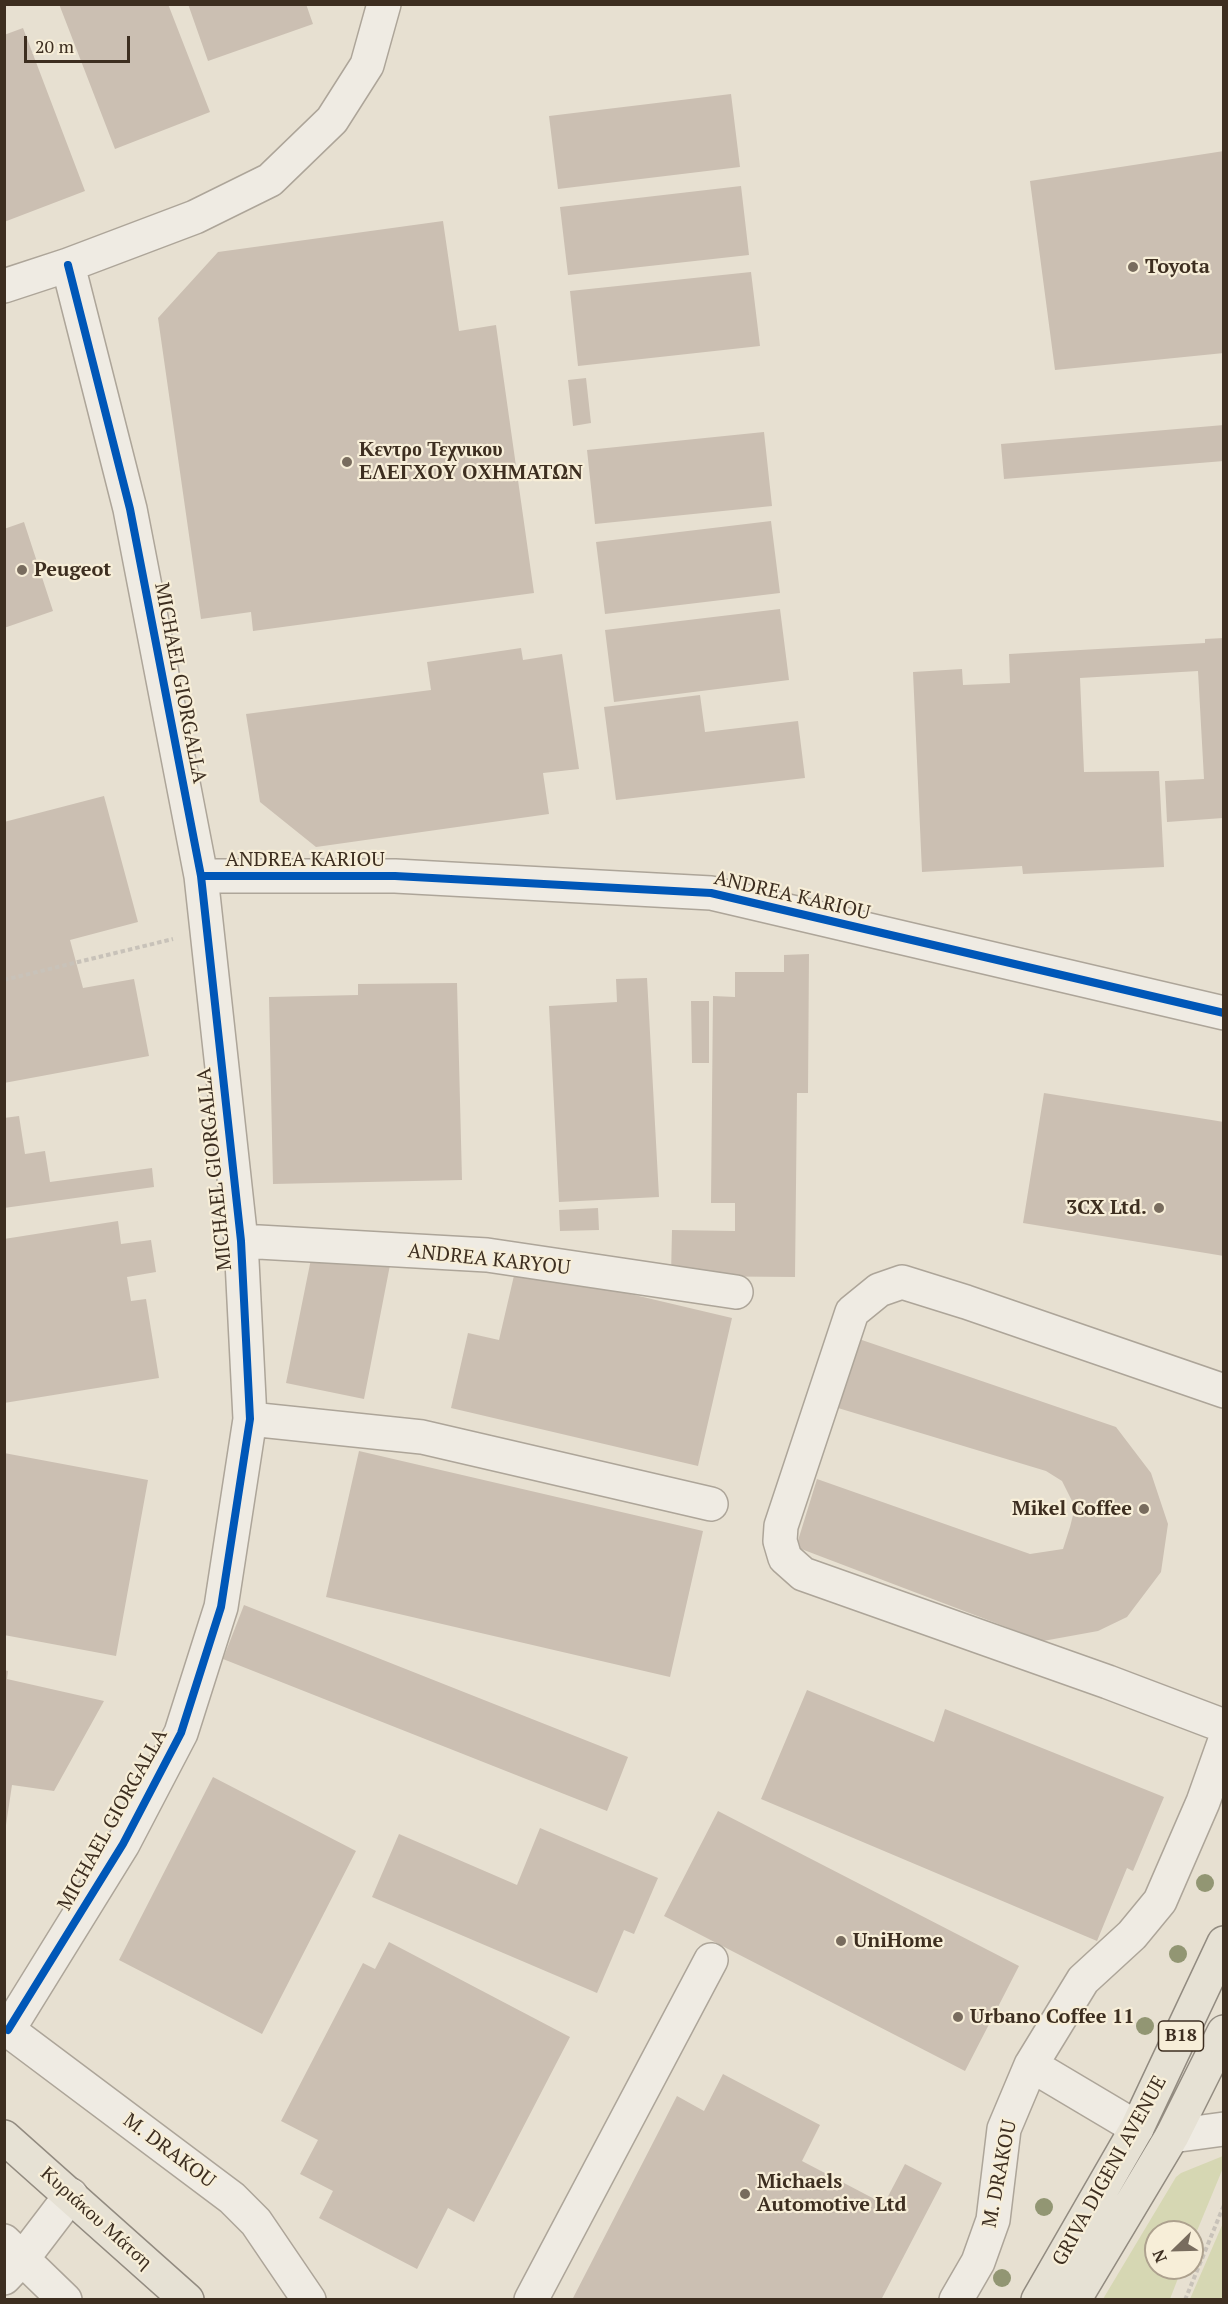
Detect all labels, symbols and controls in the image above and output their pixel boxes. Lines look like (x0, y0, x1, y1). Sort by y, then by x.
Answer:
scale bar (27, 24, 134, 62)
text: 20 m (35, 34, 74, 58)
place label: Toyota (1145, 255, 1210, 279)
marker: Toyota (1126, 260, 1140, 274)
place label: Κεντρο Τεχνικου ΕΛΕΓΧΟΥ ΟΧΗΜΑΤΩΝ (359, 438, 583, 485)
marker: Κεντρο Τεχνικου ΕΛΕΓΧΟΥ ΟΧΗΜΑΤΩΝ (340, 455, 354, 469)
place label: Peugeot (34, 558, 111, 582)
marker: Peugeot (15, 563, 29, 577)
street label: MICHAEL GIORGALLA (149, 581, 211, 785)
street label: ANDREA KARIOU (225, 848, 385, 872)
street label: ANDREA KARIOU (712, 866, 872, 926)
street label: MICHAEL GIORGALLA (192, 1066, 238, 1272)
place label: 3CX Ltd. (1066, 1196, 1147, 1220)
marker: 3CX Ltd. (1152, 1201, 1166, 1215)
street label: ANDREA KARYOU (407, 1240, 571, 1280)
place label: Mikel Coffee (1012, 1497, 1132, 1521)
marker: Mikel Coffee (1137, 1502, 1151, 1516)
street label: MICHAEL GIORGALLA (53, 1725, 173, 1915)
place label: UniHome (853, 1929, 943, 1953)
marker: UniHome (834, 1934, 848, 1948)
place label: Urbano Coffee 11 (970, 2005, 1135, 2029)
marker: Urbano Coffee 11 (951, 2010, 965, 2024)
road number: B18 (1158, 2021, 1204, 2051)
street label: GRIVA DIGENI AVENUE (1048, 2072, 1172, 2270)
street label: M. DRAKOU (118, 2109, 220, 2193)
street label: M. DRAKOU (978, 2118, 1022, 2230)
street label: Κυριάκου Μάτση (35, 2162, 157, 2274)
place label: Michaels Automotive Ltd (757, 2170, 906, 2217)
marker: Michaels Automotive Ltd (738, 2187, 752, 2201)
north arrow (1144, 2220, 1204, 2280)

